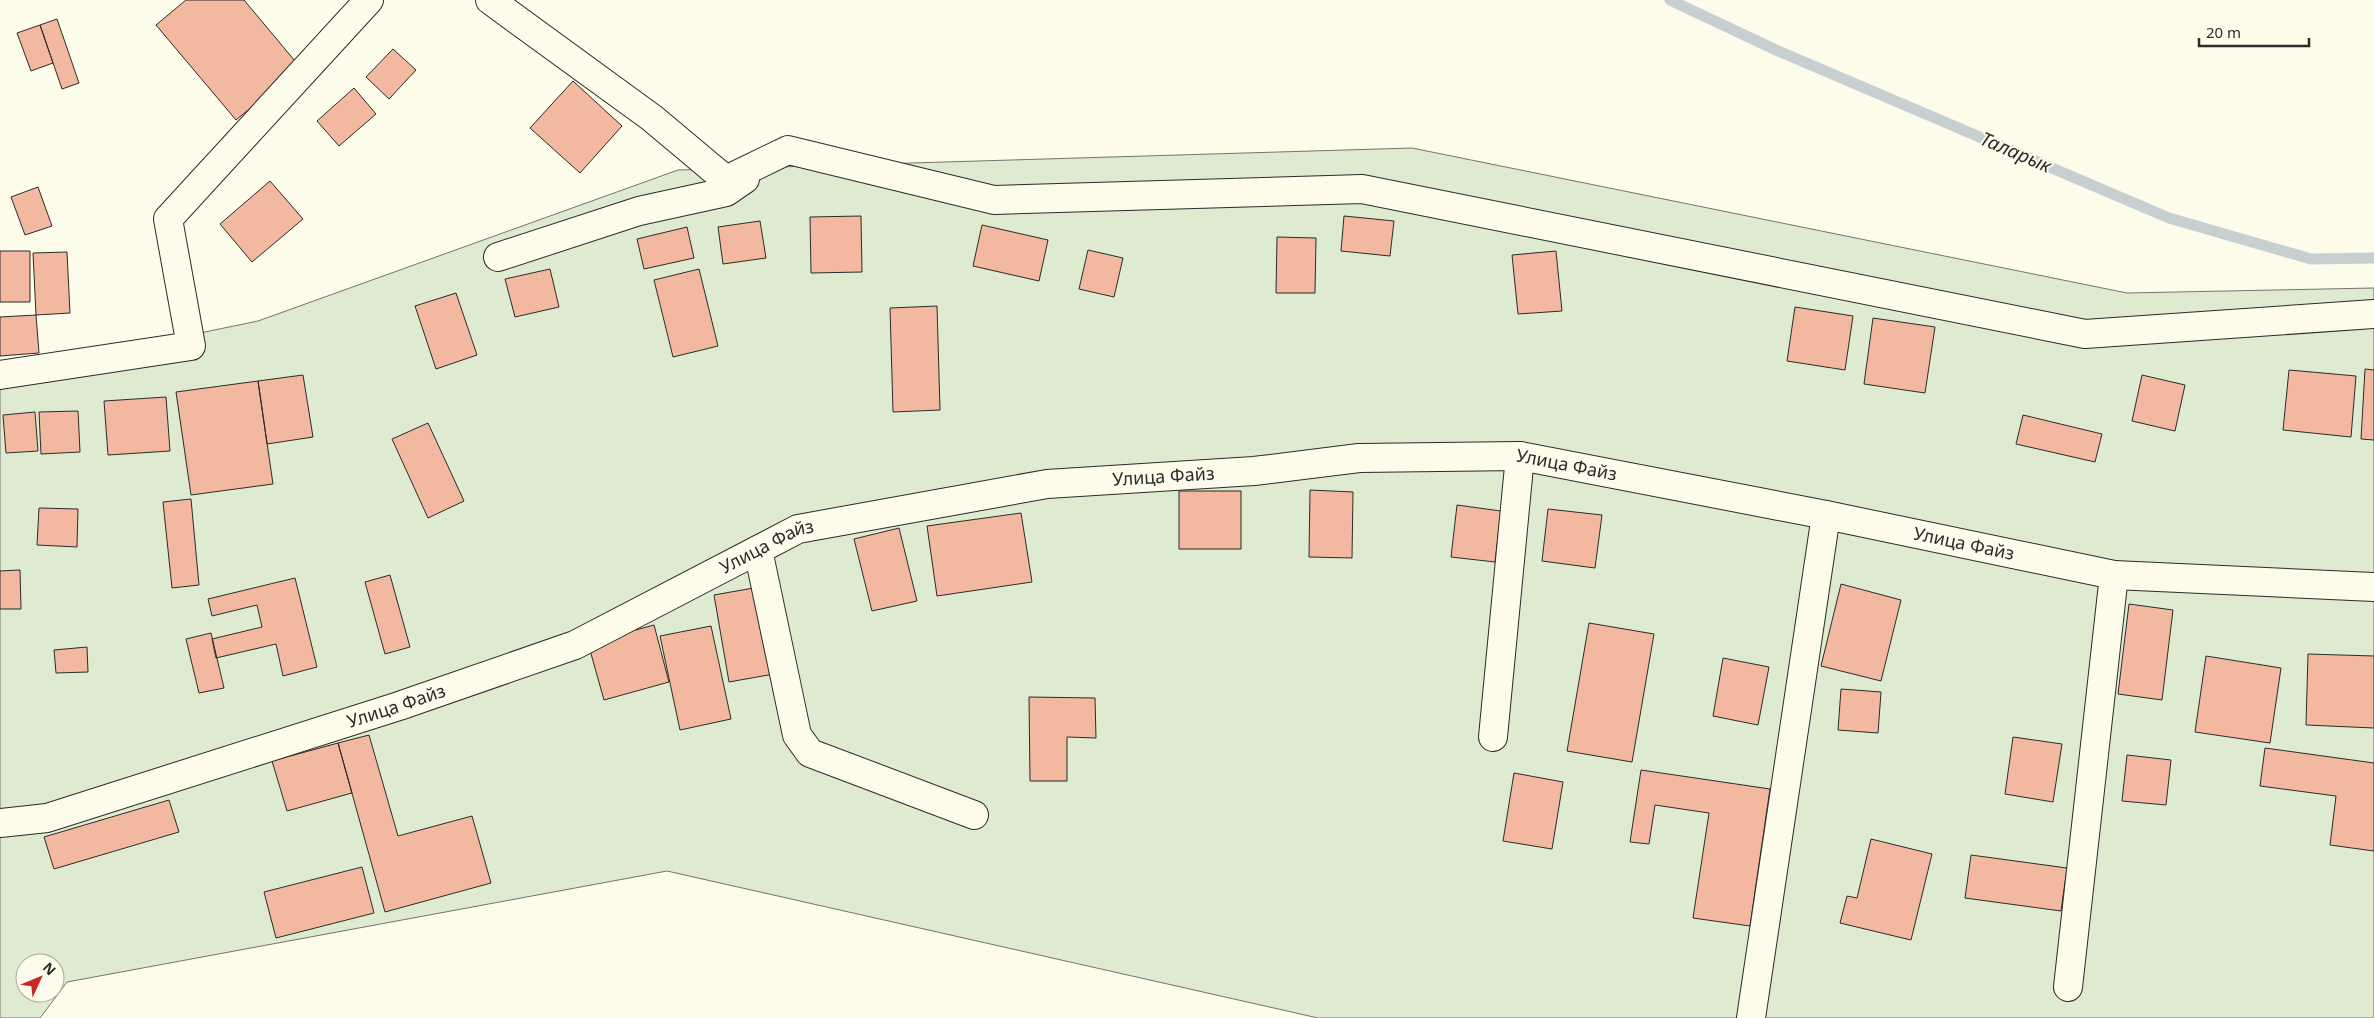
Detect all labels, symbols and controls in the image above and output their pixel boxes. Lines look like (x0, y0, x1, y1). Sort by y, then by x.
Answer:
scale bar (2199, 15, 2309, 47)
text: 20 m (2206, 22, 2241, 42)
water label: Таларык (1976, 125, 2057, 179)
street label: Улица Файз (1514, 443, 1619, 485)
street label: Улица Файз (1112, 461, 1215, 491)
street label: Улица Файз (715, 513, 816, 579)
street label: Улица Файз (1911, 521, 2017, 565)
street label: Улица Файз (344, 678, 448, 733)
north arrow (15, 953, 65, 1003)
text: N (39, 958, 61, 979)

